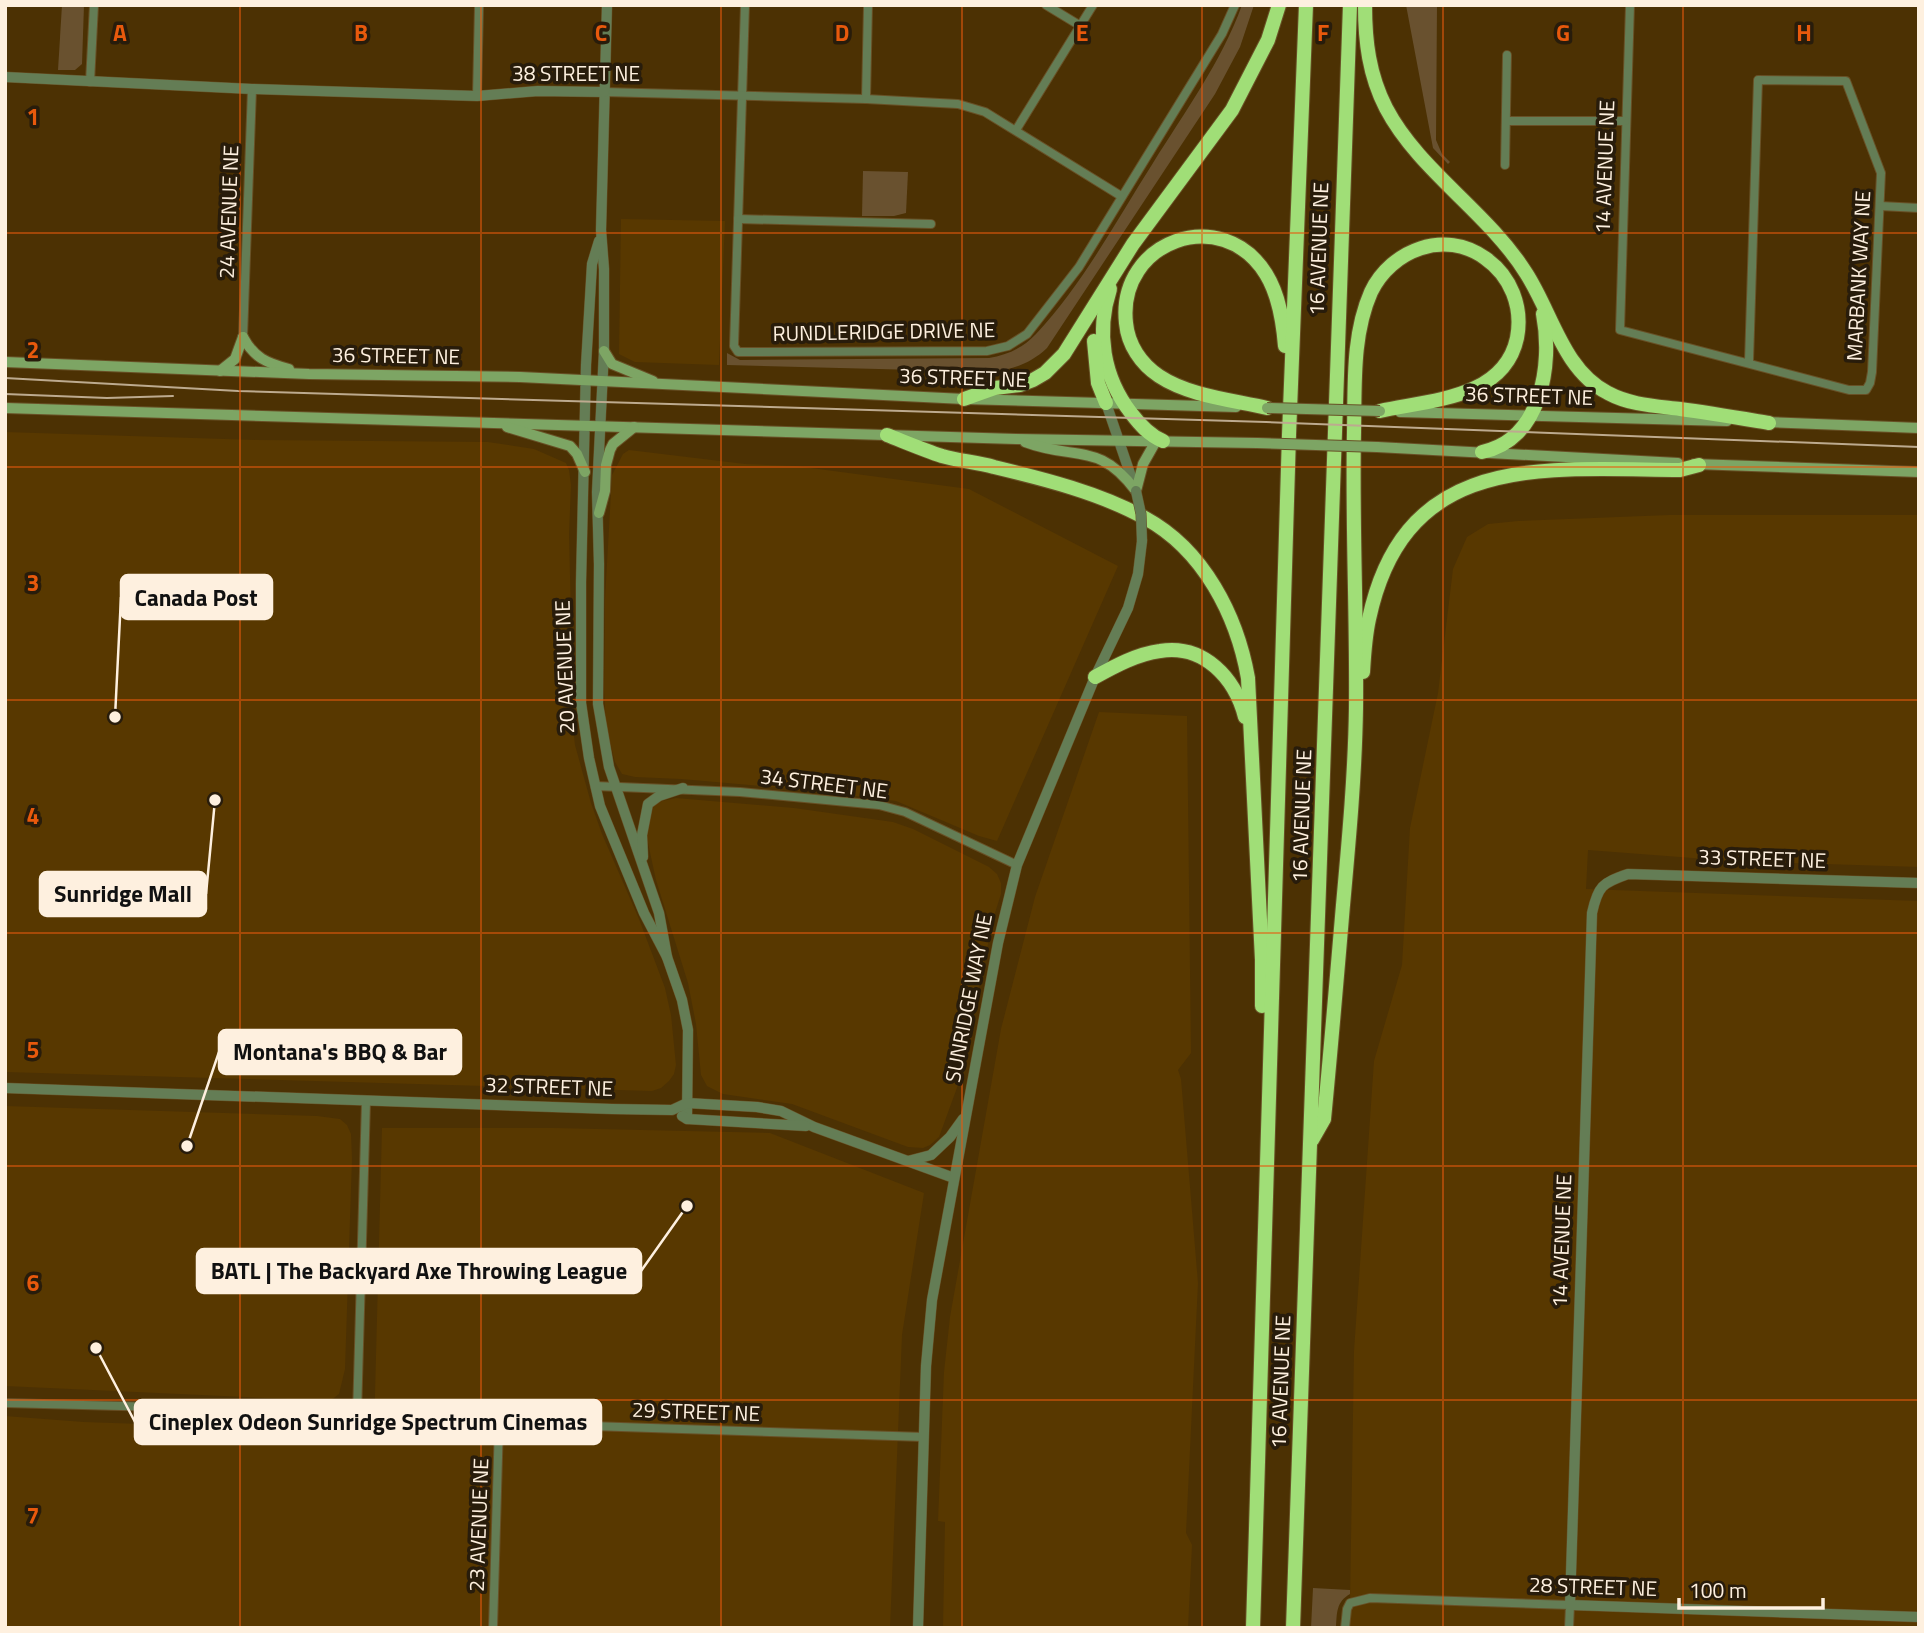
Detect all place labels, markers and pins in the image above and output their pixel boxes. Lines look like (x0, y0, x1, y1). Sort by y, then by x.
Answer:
callout: Canada Post (121, 575, 272, 619)
callout: Sunridge Mall (40, 872, 206, 916)
callout: Montana's BBQ & Bar (219, 1030, 461, 1074)
callout: BATL | The Backyard Axe Throwing League (197, 1249, 641, 1293)
callout: Cineplex Odeon Sunridge Spectrum Cinemas (135, 1400, 601, 1444)

